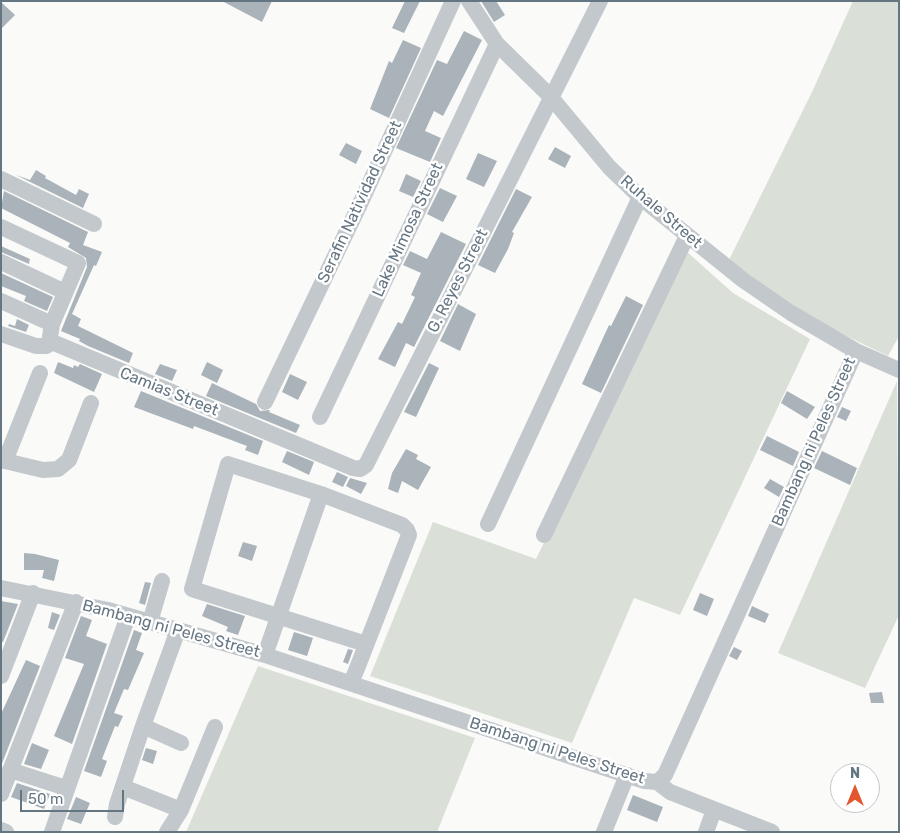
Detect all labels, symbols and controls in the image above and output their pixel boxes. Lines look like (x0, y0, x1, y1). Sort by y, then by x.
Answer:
street label: Serafin Natividad Street (314, 118, 406, 286)
street label: Lake Mimosa Street (369, 160, 447, 300)
street label: Ruhale Street (616, 171, 706, 253)
street label: G. Reyes Street (424, 226, 492, 336)
street label: Bambang ni Peles Street (768, 354, 860, 530)
street label: Camias Street (117, 363, 221, 421)
street label: Bambang ni Peles Street (80, 596, 262, 662)
street label: Bambang ni Peles Street (467, 714, 647, 788)
north arrow (830, 763, 880, 813)
text: N (850, 765, 860, 782)
scale bar (22, 780, 126, 812)
text: 50 m (28, 790, 63, 808)

